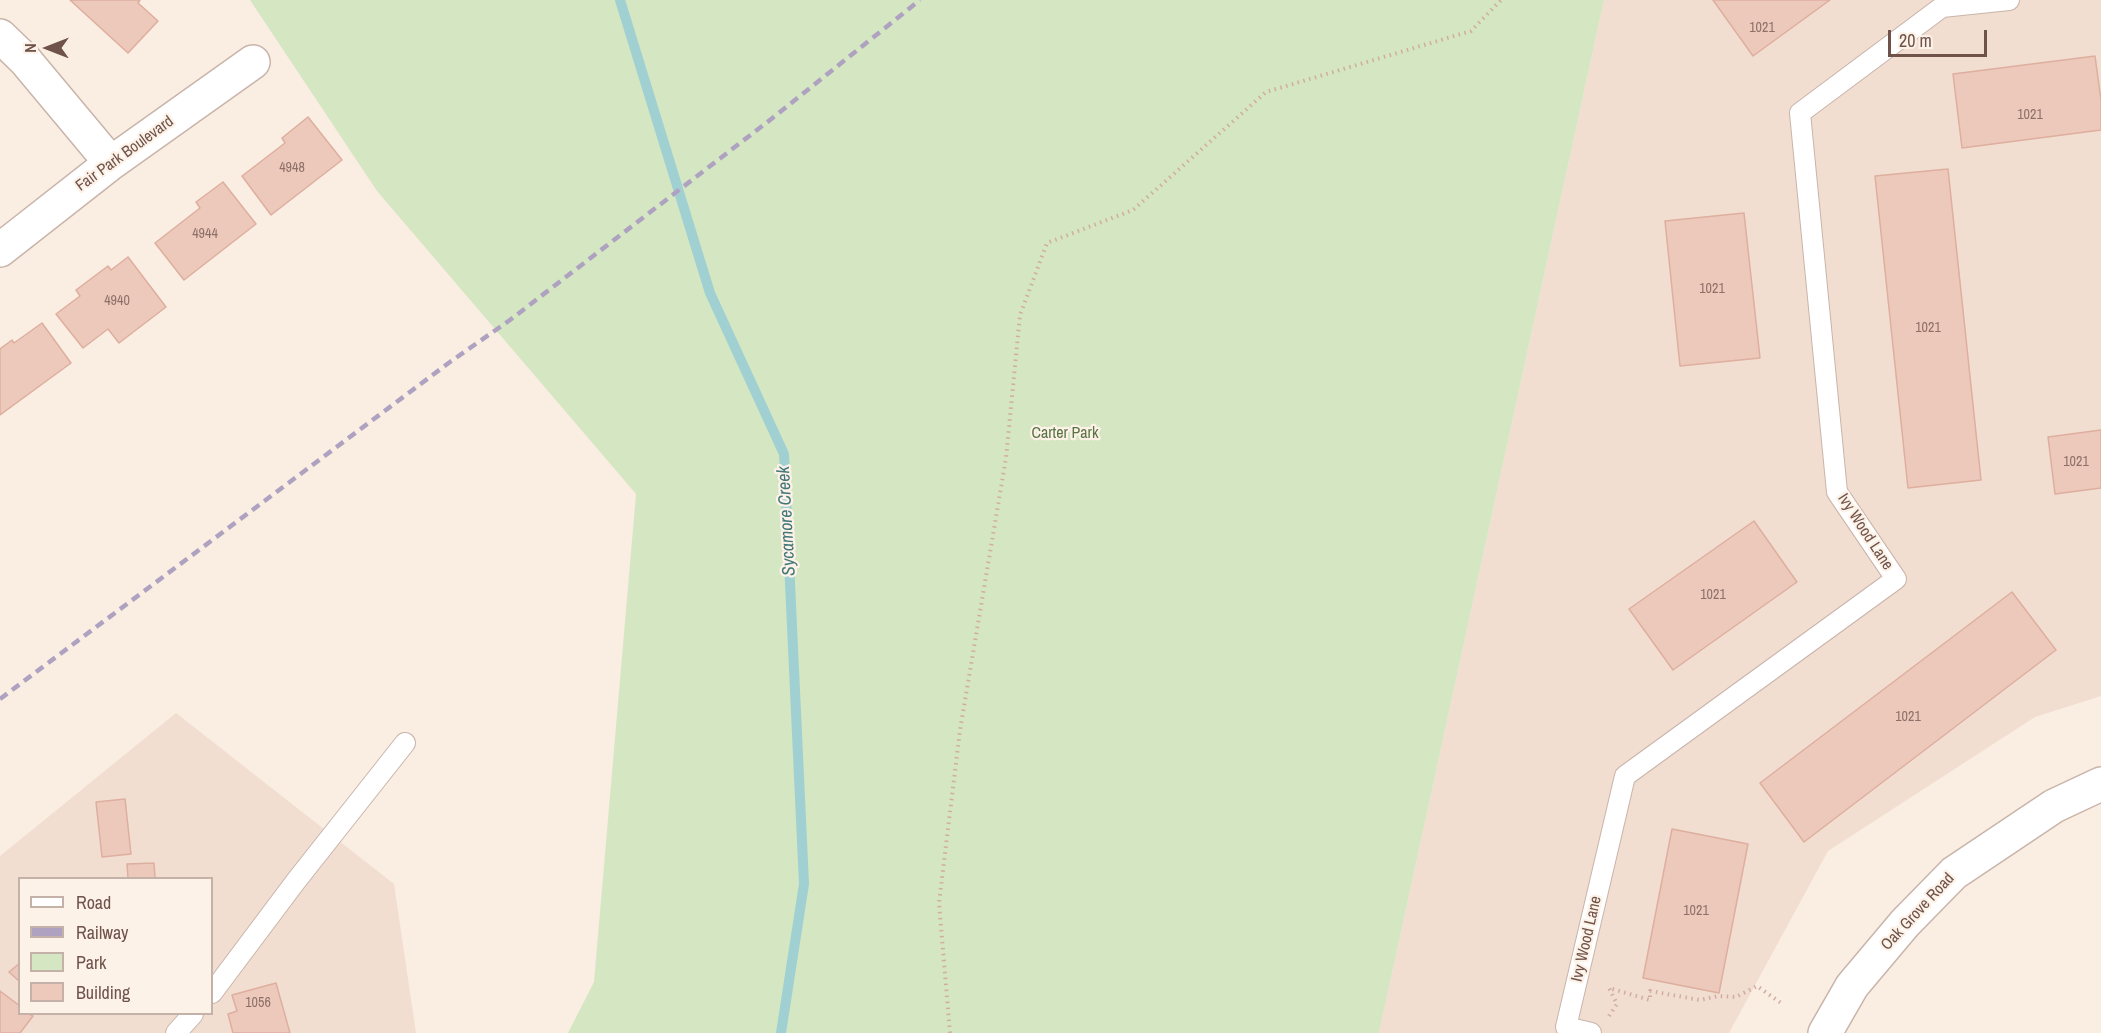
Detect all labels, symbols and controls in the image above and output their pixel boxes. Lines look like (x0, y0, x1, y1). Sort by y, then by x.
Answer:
north arrow (18, 18, 78, 78)
scale bar (1891, 18, 1990, 56)
house number: 1021 (1749, 20, 1775, 36)
text: 20 m (1899, 28, 1932, 53)
text: N (19, 43, 41, 53)
house number: 1021 (2017, 107, 2043, 123)
street label: Fair Park Boulevard (72, 112, 178, 196)
house number: 4948 (279, 160, 305, 176)
house number: 4944 (192, 226, 218, 242)
house number: 1021 (1699, 281, 1725, 297)
house number: 4940 (104, 293, 130, 309)
house number: 1021 (1915, 320, 1941, 336)
park label: Carter Park (1031, 424, 1099, 444)
house number: 1021 (2063, 454, 2089, 470)
water label: Sycamore Creek (773, 466, 801, 576)
street label: Ivy Wood Lane (1833, 490, 1897, 574)
house number: 1021 (1700, 587, 1726, 603)
house number: 1021 (1895, 709, 1921, 725)
street label: Oak Grove Road (1877, 869, 1959, 955)
legend (18, 877, 213, 1015)
text: Road (76, 890, 111, 915)
street label: Ivy Wood Lane (1568, 894, 1606, 984)
house number: 1021 (1683, 903, 1709, 919)
text: Railway (76, 920, 129, 945)
text: Park (76, 950, 106, 975)
text: Building (76, 980, 130, 1005)
house number: 1056 (245, 995, 271, 1011)

